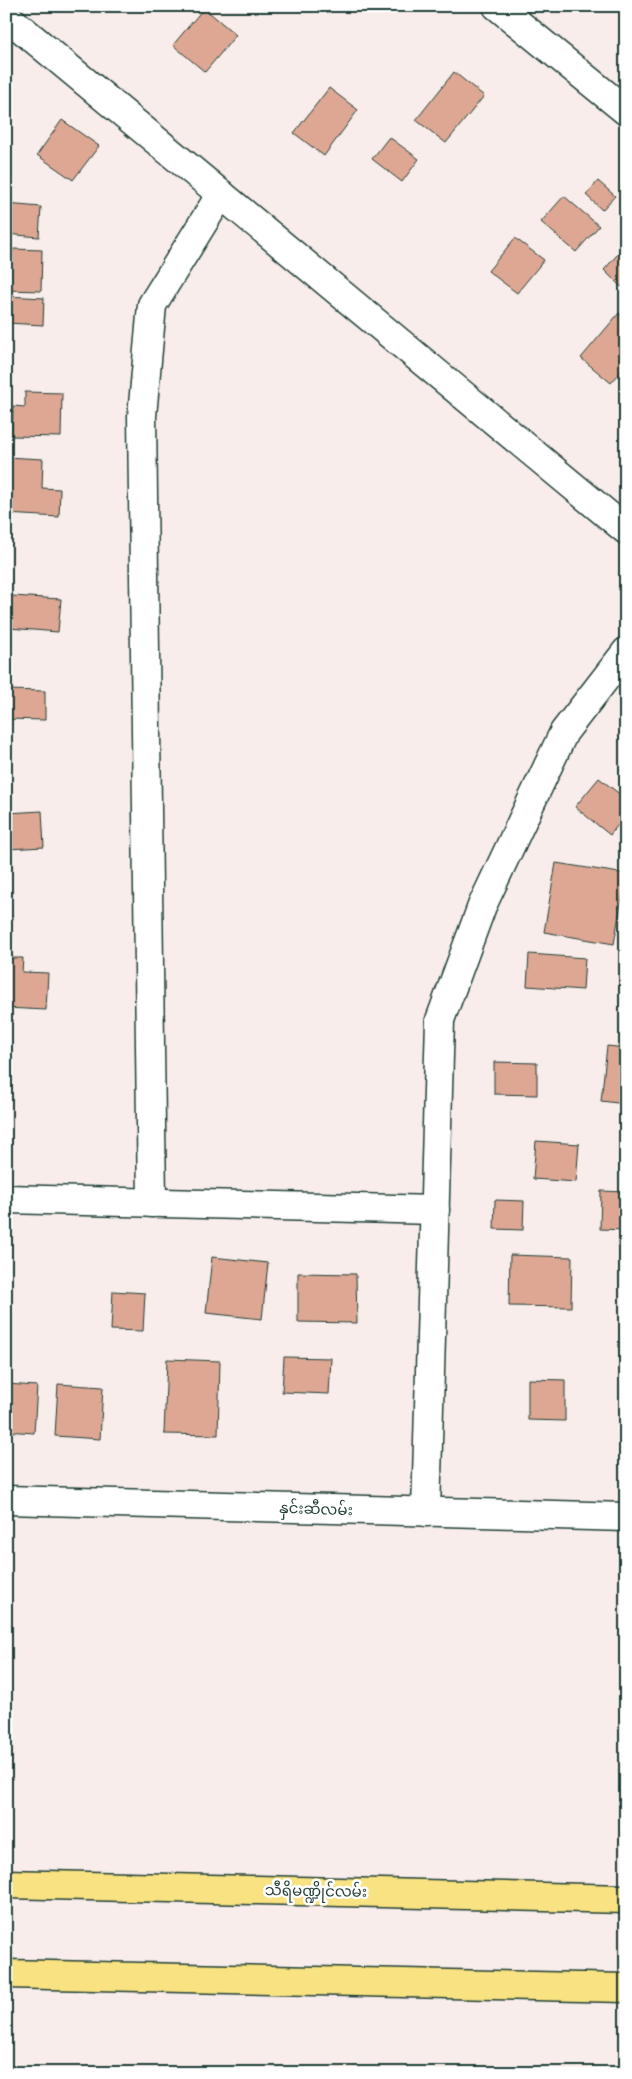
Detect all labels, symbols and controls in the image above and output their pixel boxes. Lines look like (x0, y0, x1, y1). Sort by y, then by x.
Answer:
street label: နှင်းဆီလမ်း (279, 1498, 353, 1522)
street label: သီရိမဏ္ဍိုင်လမ်း (265, 1880, 367, 1905)

